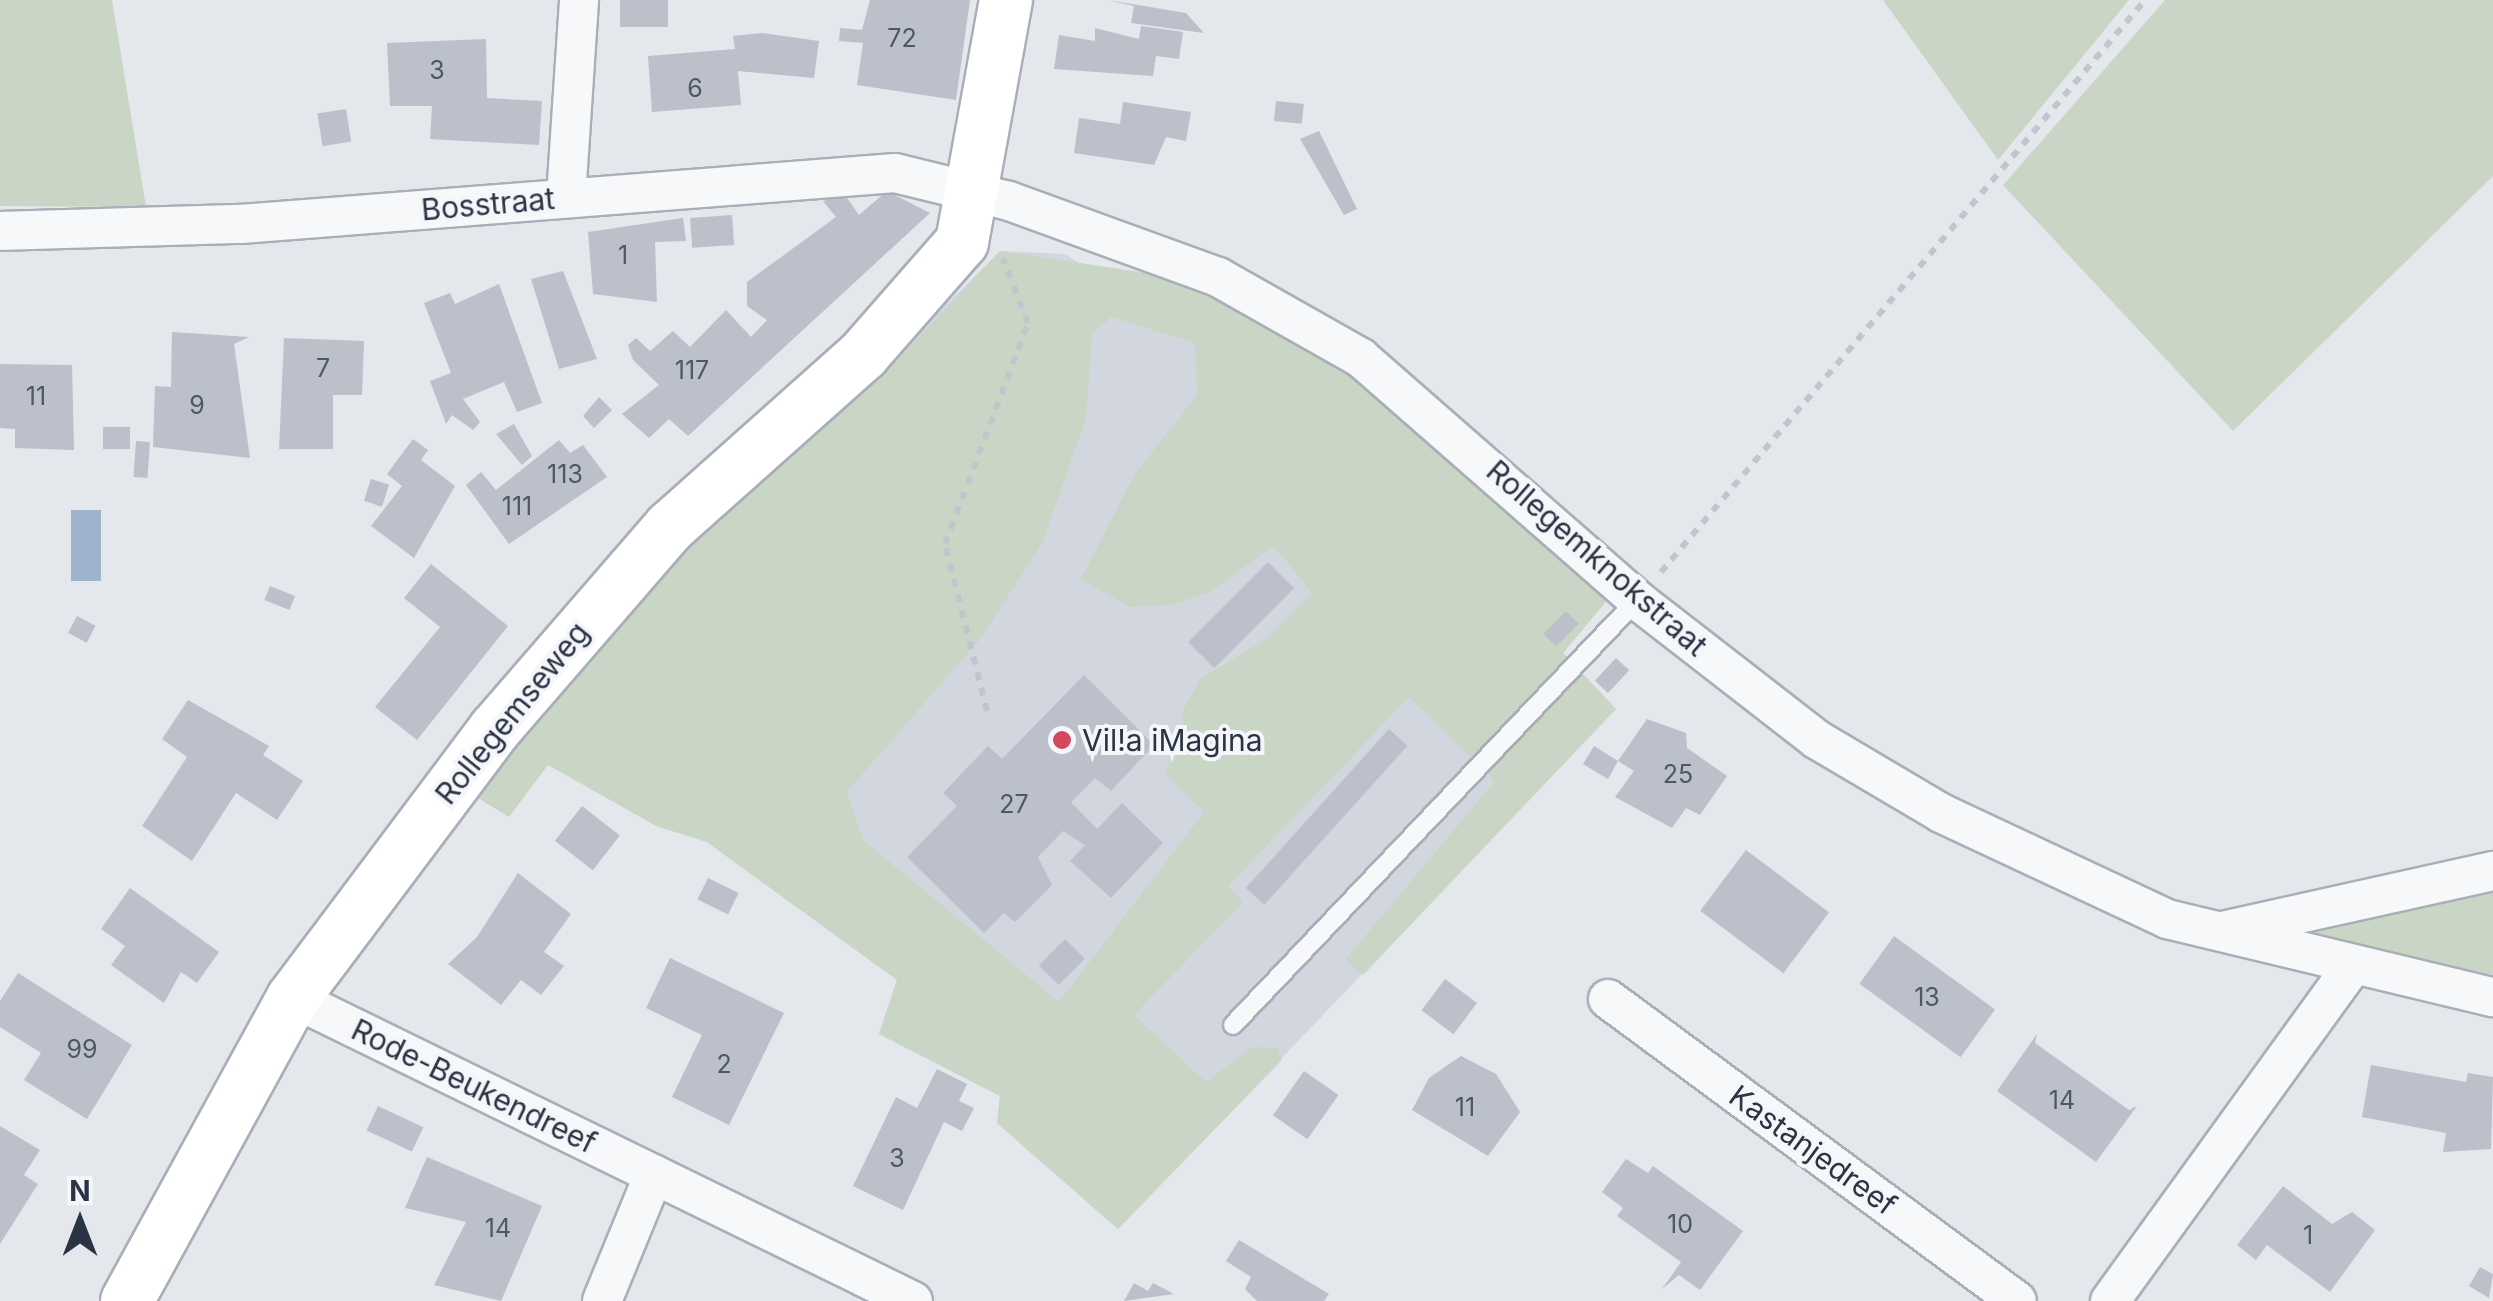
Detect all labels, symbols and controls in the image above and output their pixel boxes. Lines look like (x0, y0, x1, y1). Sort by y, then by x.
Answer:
house number: 72 (887, 23, 917, 53)
house number: 3 (429, 55, 445, 85)
house number: 6 (687, 73, 703, 103)
street label: Bosstraat (420, 180, 556, 228)
house number: 1 (618, 240, 628, 270)
house number: 7 (316, 353, 330, 383)
house number: 117 (675, 355, 709, 385)
house number: 11 (26, 381, 46, 411)
house number: 9 (189, 390, 205, 420)
street label: Rollegemknokstraat (1479, 453, 1715, 663)
house number: 113 (547, 459, 583, 489)
house number: 111 (502, 491, 532, 521)
street label: Rollegemseweg (428, 615, 596, 811)
place label: Vil!a iMagina (1082, 722, 1263, 758)
marker: Vil!a iMagina (1051, 729, 1073, 751)
house number: 25 (1663, 759, 1693, 789)
house number: 27 (999, 789, 1029, 819)
house number: 13 (1914, 982, 1940, 1012)
street label: Rode-Beukendreef (346, 1011, 602, 1161)
house number: 99 (66, 1034, 98, 1064)
house number: 2 (716, 1049, 732, 1079)
street label: Kastanjedreef (1723, 1077, 1903, 1223)
house number: 14 (2049, 1085, 2075, 1115)
house number: 11 (1455, 1092, 1475, 1122)
house number: 3 (889, 1143, 905, 1173)
north arrow (30, 1171, 130, 1271)
text: N (69, 1174, 91, 1208)
house number: 10 (1667, 1209, 1693, 1239)
house number: 14 (485, 1213, 511, 1243)
house number: 1 (2303, 1220, 2313, 1250)

